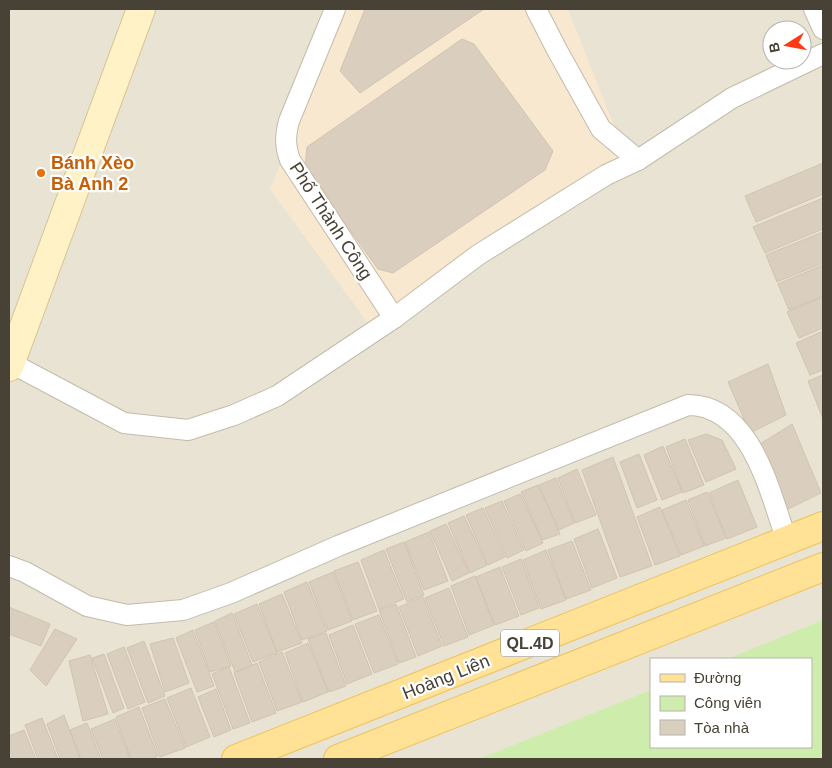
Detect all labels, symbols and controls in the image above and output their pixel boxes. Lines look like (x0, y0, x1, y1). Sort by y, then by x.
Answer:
north arrow (762, 20, 812, 70)
text: B (765, 41, 783, 54)
place label: Bánh Xèo Bà Anh 2 (51, 153, 134, 194)
street label: Phố Thành Công (286, 159, 376, 283)
marker: Bánh Xèo Bà Anh 2 (35, 167, 47, 179)
road number: QL.4D (501, 630, 559, 656)
street label: Hoàng Liên (400, 650, 492, 704)
legend (650, 658, 812, 748)
text: Đường (694, 669, 741, 686)
text: Công viên (694, 694, 762, 711)
text: Tòa nhà (694, 719, 750, 736)

